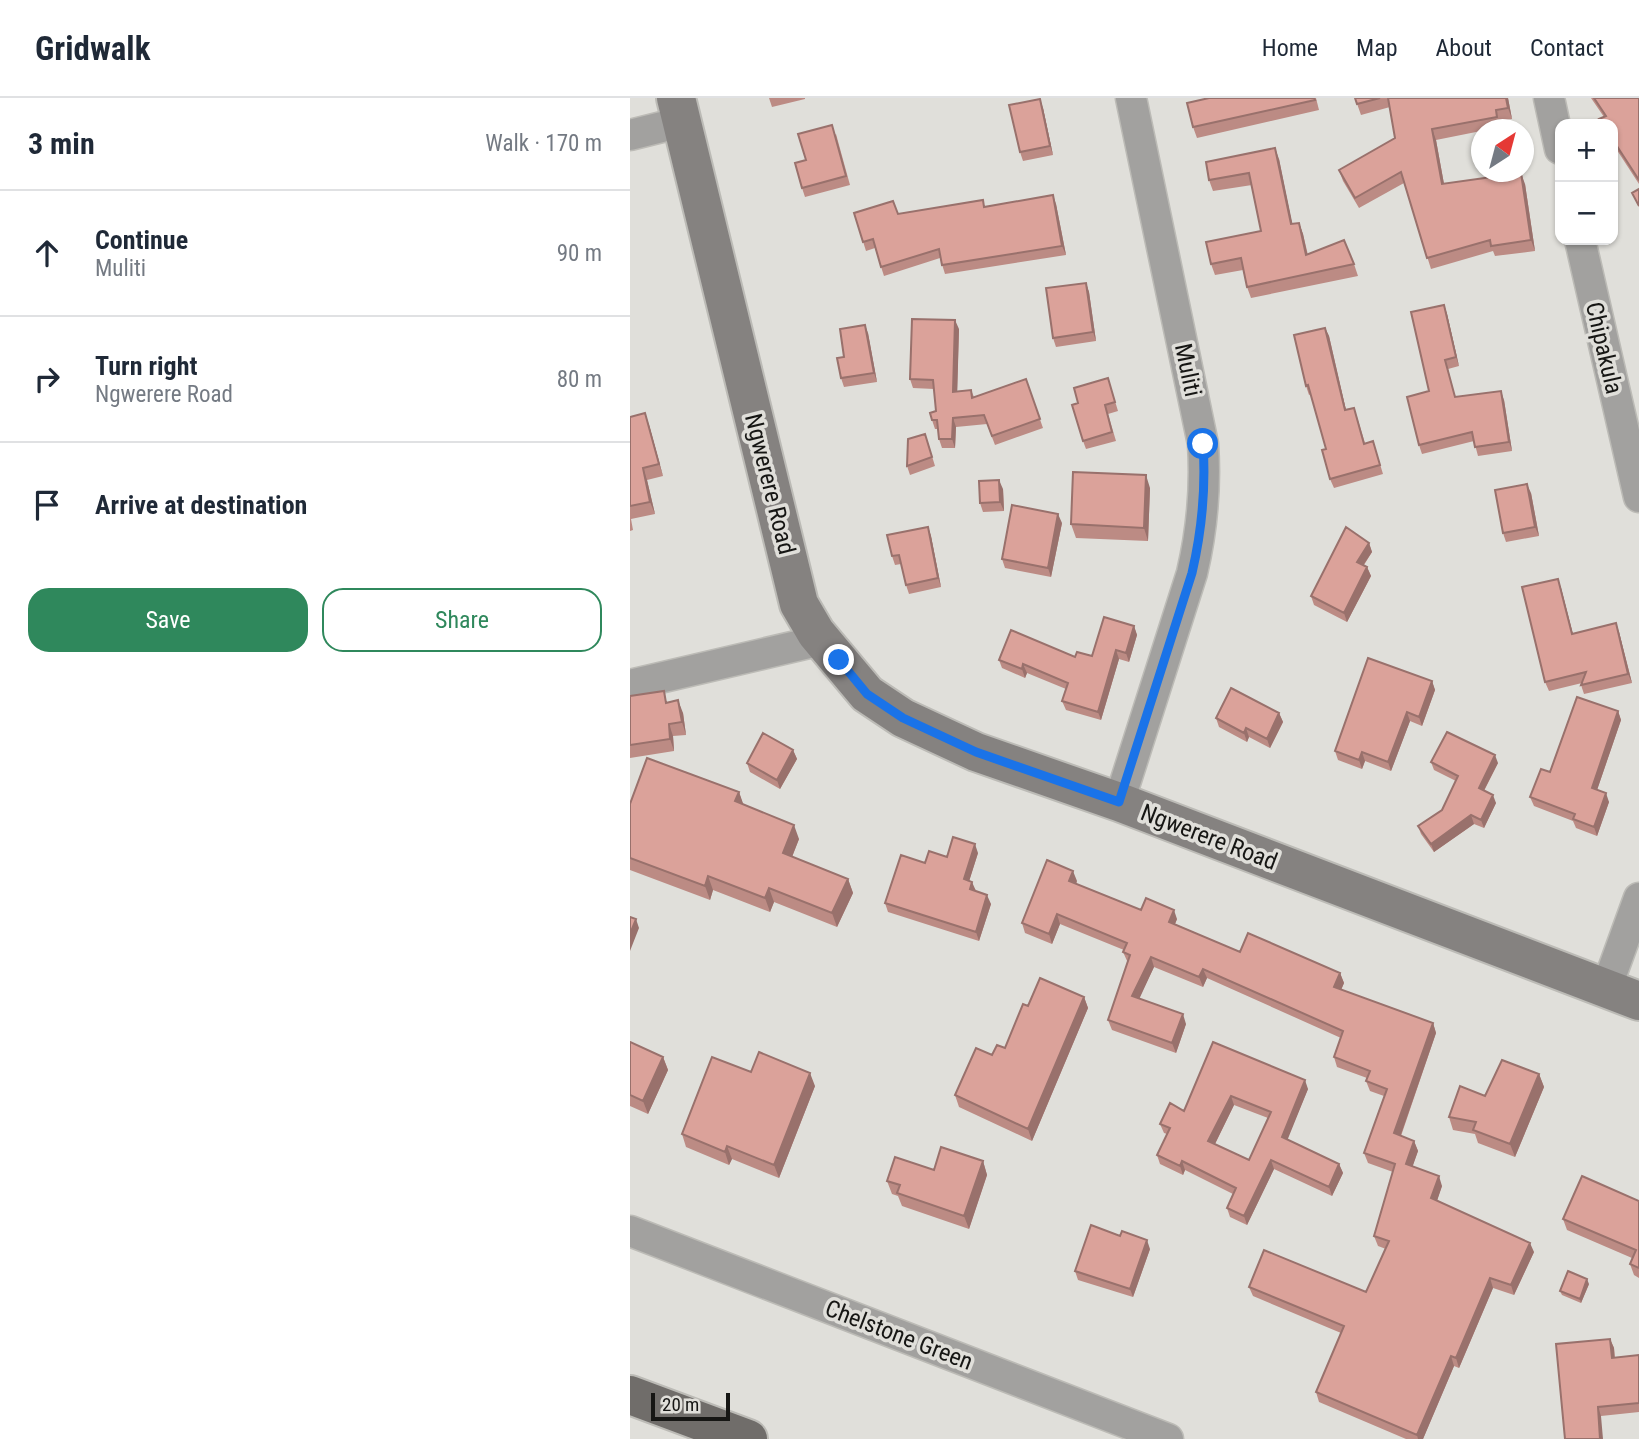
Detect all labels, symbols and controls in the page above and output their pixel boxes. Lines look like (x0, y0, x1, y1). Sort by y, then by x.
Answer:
text: Gridwalk (35, 29, 150, 68)
text: Home (1262, 34, 1318, 62)
text: Map (1356, 34, 1398, 62)
text: About (1436, 34, 1492, 62)
text: Contact (1530, 34, 1604, 62)
north arrow (1471, 119, 1534, 182)
map controls (1555, 119, 1618, 245)
button: + (1555, 119, 1618, 182)
text: 3 min (28, 126, 95, 161)
text: Walk · 170 m (485, 130, 602, 157)
button: − (1555, 182, 1618, 245)
text: Continue (95, 225, 188, 255)
icon: ahead (28, 234, 66, 272)
text: 90 m (557, 240, 602, 267)
text: Muliti (95, 255, 146, 282)
street label: Chipakula (1580, 299, 1628, 397)
street label: Muliti (1169, 341, 1207, 399)
text: Turn right (95, 351, 197, 381)
icon: right (28, 360, 66, 398)
text: 80 m (557, 366, 602, 393)
text: Ngwerere Road (95, 381, 233, 408)
street label: Ngwerere Road (739, 411, 801, 557)
route start (1187, 428, 1218, 459)
icon: arrive (28, 486, 66, 524)
text: Arrive at destination (95, 490, 307, 520)
button: Save (28, 588, 308, 652)
button: Share (322, 588, 602, 652)
route end (823, 644, 854, 675)
street label: Ngwerere Road (1137, 798, 1281, 876)
street label: Chelstone Green (821, 1294, 977, 1376)
scale bar (651, 1390, 730, 1422)
text: 20 m (662, 1393, 699, 1416)

